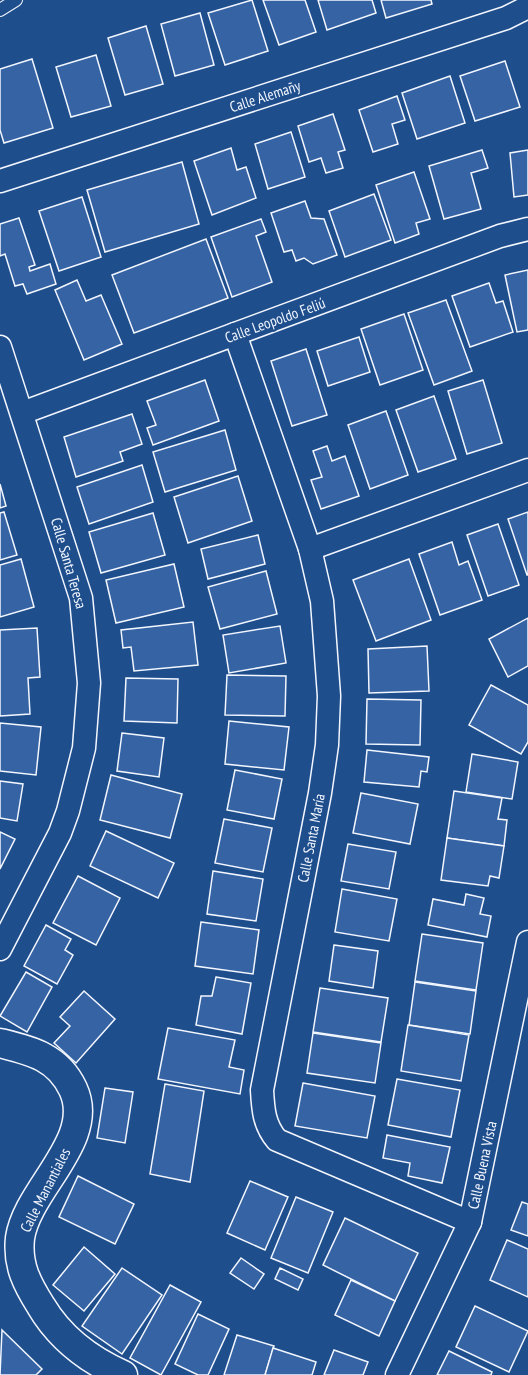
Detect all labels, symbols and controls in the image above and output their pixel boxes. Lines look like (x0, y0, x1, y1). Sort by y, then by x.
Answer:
street label: Calle Alemañy (227, 76, 303, 116)
street label: Calle Leopoldo Feliú (222, 293, 328, 347)
street label: Calle Santa Teresa (47, 515, 91, 611)
street label: Calle Santa María (293, 792, 329, 884)
street label: Calle Buena Vista (463, 1119, 501, 1211)
street label: Calle Manantiales (16, 1145, 74, 1235)

